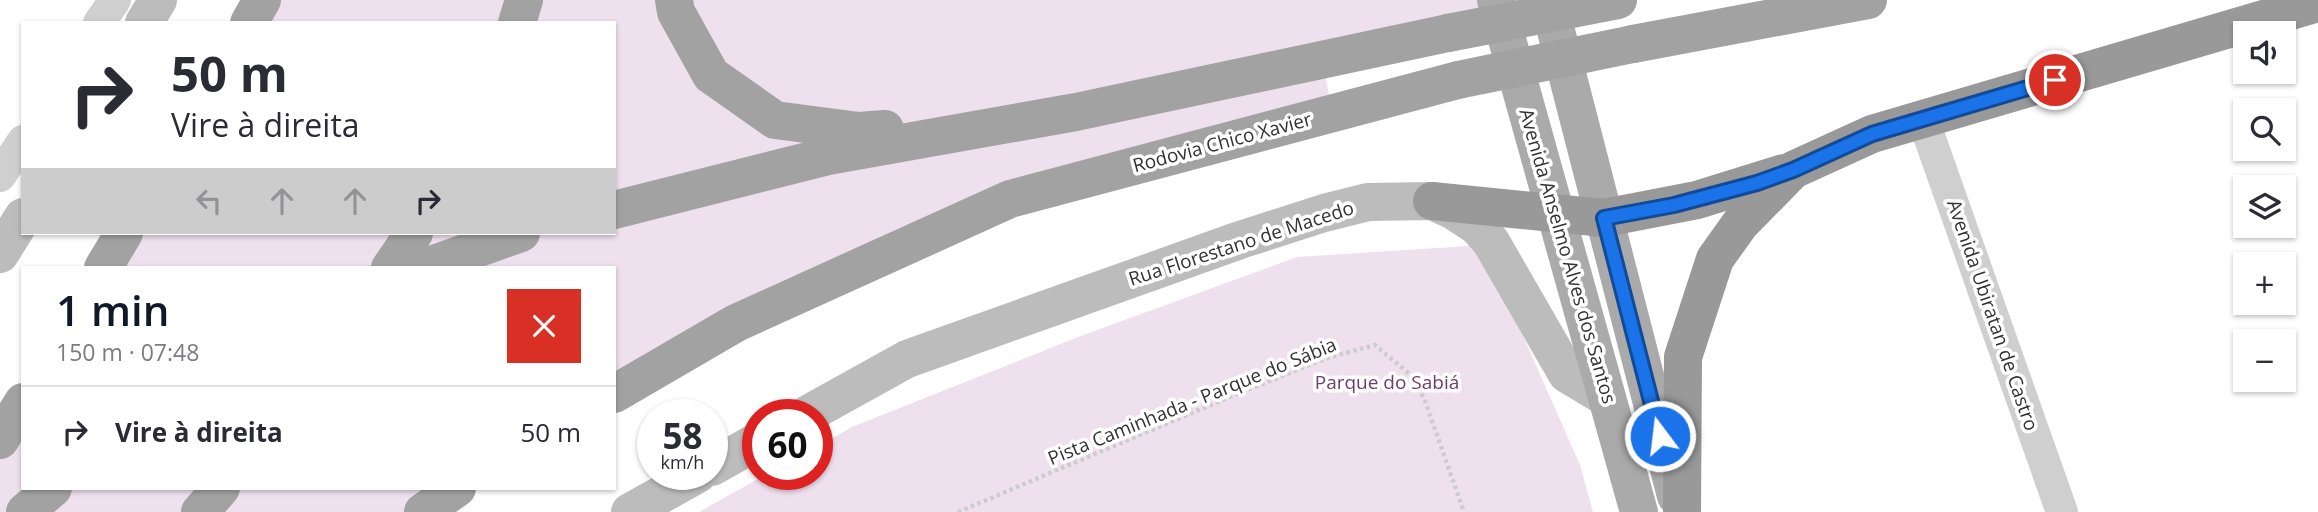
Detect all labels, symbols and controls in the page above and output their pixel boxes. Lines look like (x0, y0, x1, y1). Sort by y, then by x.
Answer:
map controls (2233, 21, 2296, 392)
button: sound (2233, 21, 2296, 84)
text: 50 m (171, 40, 288, 106)
icon: right (56, 49, 147, 140)
pin (2025, 50, 2085, 110)
icon: arrive (2036, 61, 2074, 99)
button: search (2233, 98, 2296, 161)
text: Vire à direita (171, 103, 360, 146)
street label: Avenida Anselmo Alves dos Santos (1513, 105, 1623, 407)
street label: Rodovia Chico Xavier (1130, 106, 1315, 178)
button: layers (2233, 175, 2296, 238)
icon: left (190, 182, 228, 220)
icon: ahead (263, 182, 301, 220)
icon: ahead (336, 182, 374, 220)
icon: right (409, 182, 447, 220)
street label: Rua Florestano de Macedo (1125, 194, 1357, 292)
street label: Avenida Ubiratan de Castro (1941, 196, 2045, 434)
button: + (2233, 252, 2296, 315)
text: 1 min (56, 281, 169, 338)
button: close (507, 289, 581, 363)
button: − (2233, 329, 2296, 392)
street label: Pista Caminhada - Parque do Sábia (1044, 331, 1340, 471)
text: 150 m · 07:48 (56, 336, 199, 368)
park label: Parque do Sabiá (1315, 369, 1459, 395)
speed limit sign: 60 (742, 399, 833, 490)
position arrow (1623, 399, 1697, 473)
text: 58 (662, 412, 703, 459)
icon: right (56, 413, 94, 451)
text: Vire à direita (115, 414, 283, 450)
text: 50 m (520, 414, 581, 450)
text: km/h (661, 450, 704, 474)

